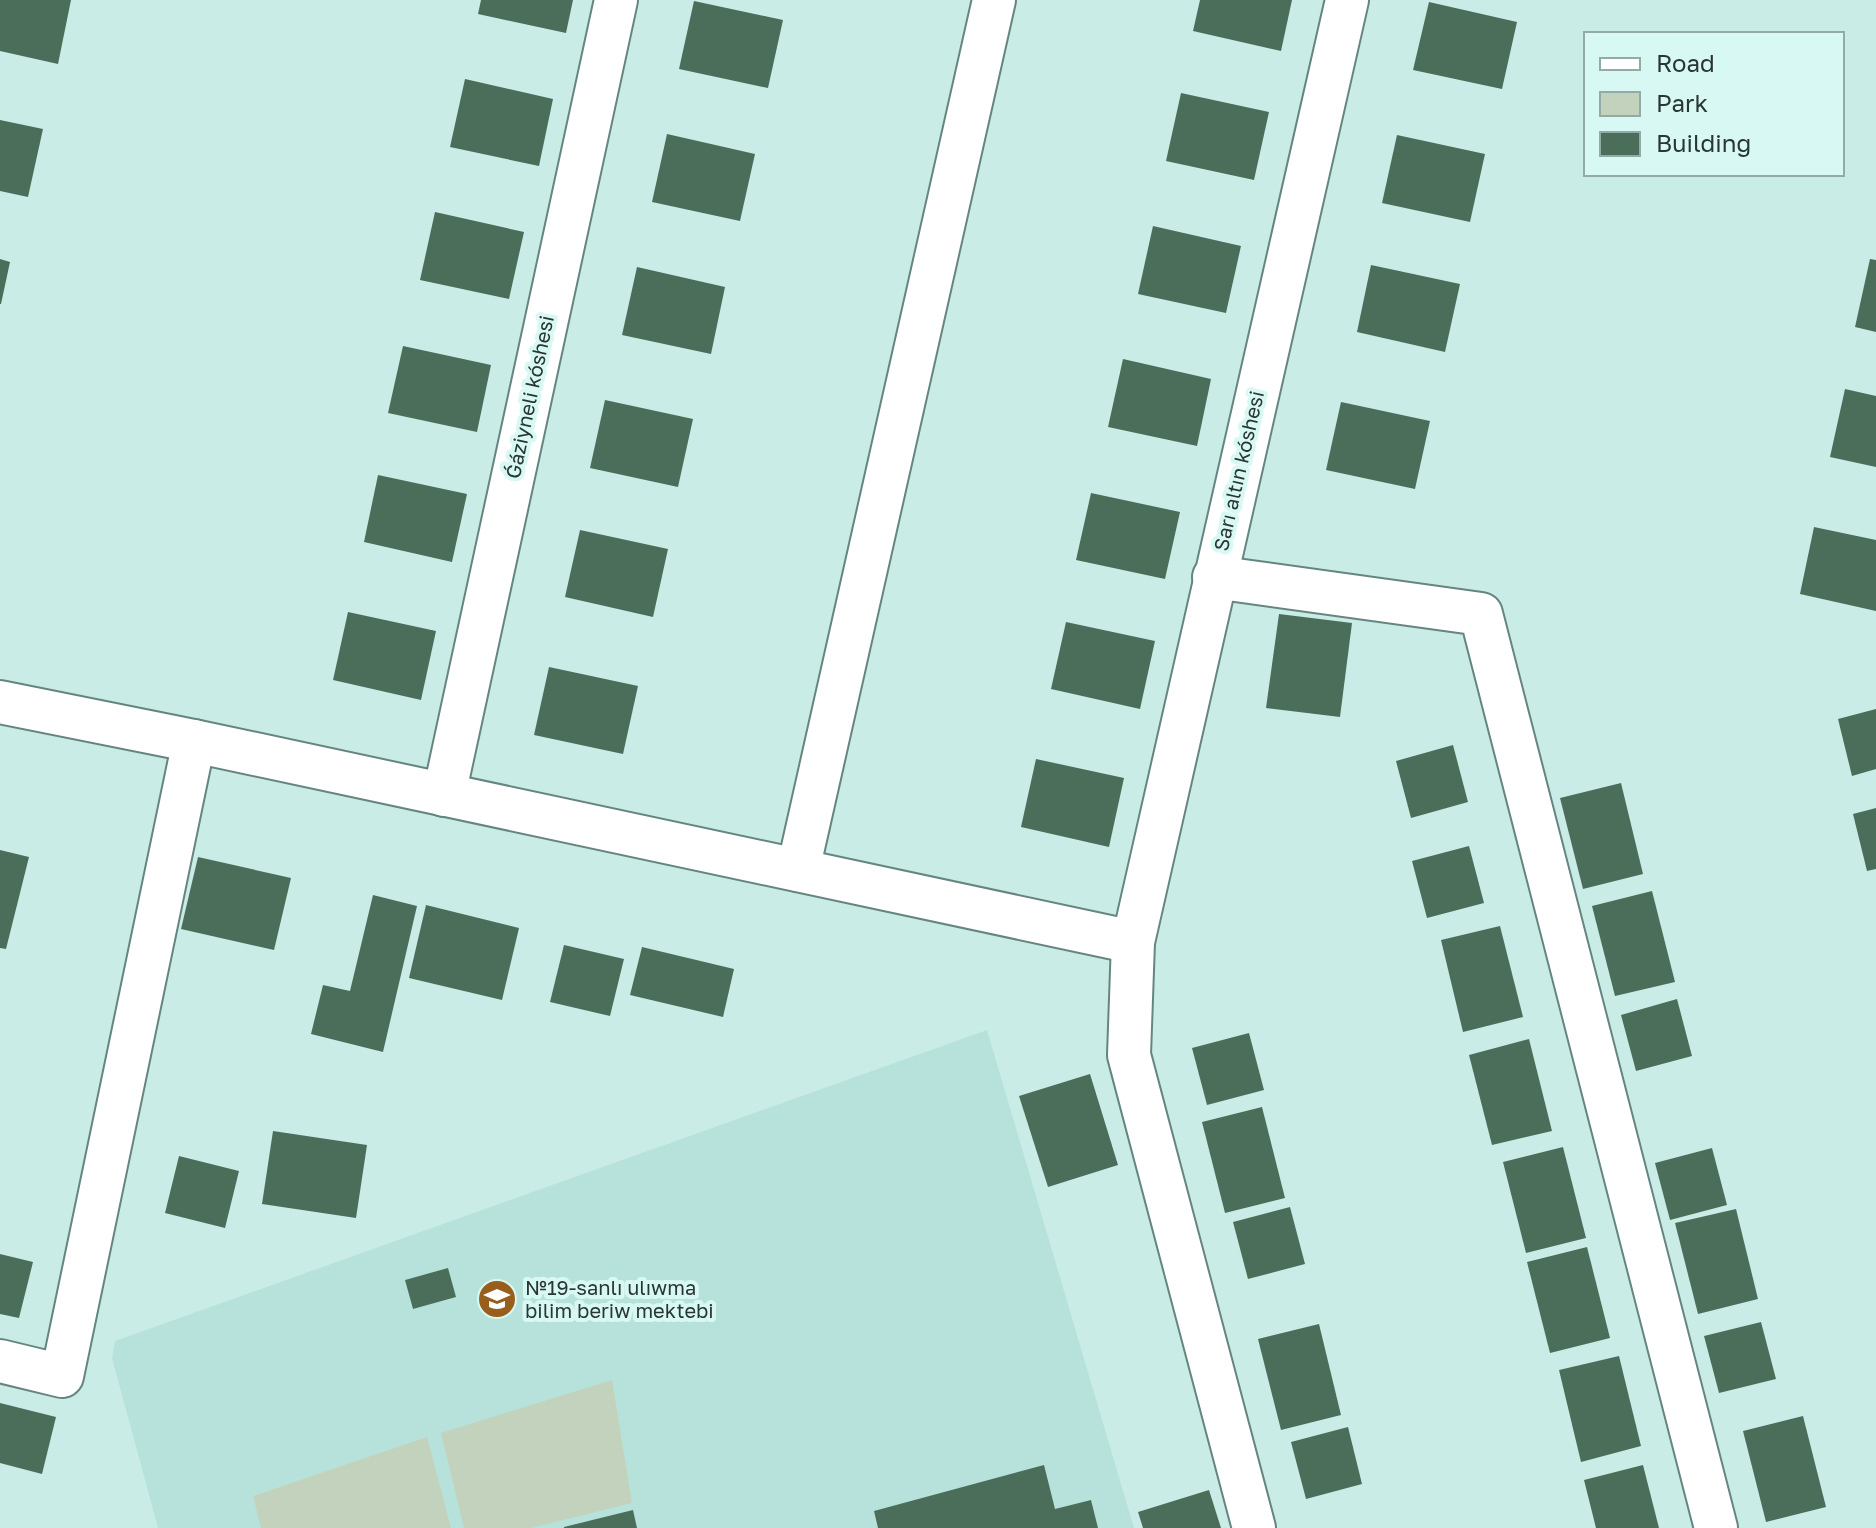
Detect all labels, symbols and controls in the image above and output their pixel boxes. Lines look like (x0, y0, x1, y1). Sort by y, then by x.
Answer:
legend (1584, 32, 1844, 176)
text: Road (1656, 48, 1715, 77)
text: Park (1656, 88, 1708, 117)
text: Building (1656, 128, 1751, 157)
street label: Ǵáziyneli kóshesi (500, 313, 558, 481)
street label: Sarı altın kóshesi (1208, 388, 1268, 553)
place label: №19-sanlı ulıwma bilim beriw mektebi (525, 1275, 714, 1322)
school or university icon: №19-sanlı ulıwma bilim beriw mektebi (476, 1278, 518, 1320)

